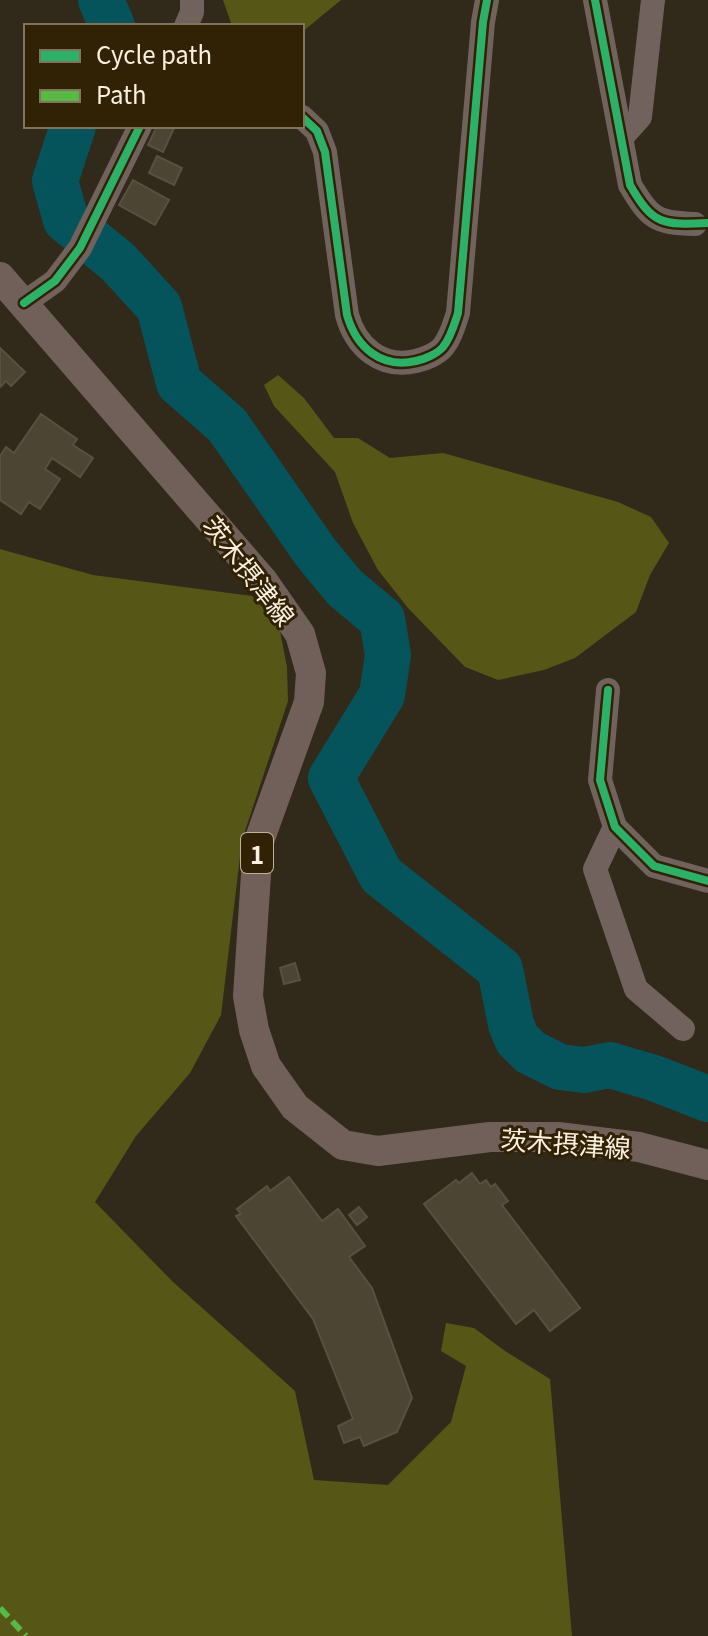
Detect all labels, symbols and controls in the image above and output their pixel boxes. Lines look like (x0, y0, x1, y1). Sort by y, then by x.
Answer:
legend (24, 24, 304, 128)
text: Cycle path (96, 36, 212, 71)
text: Path (96, 76, 147, 111)
street label: 茨木摂津線 (195, 507, 305, 633)
road number: 1 (241, 833, 273, 873)
street label: 茨木摂津線 (500, 1119, 632, 1165)

